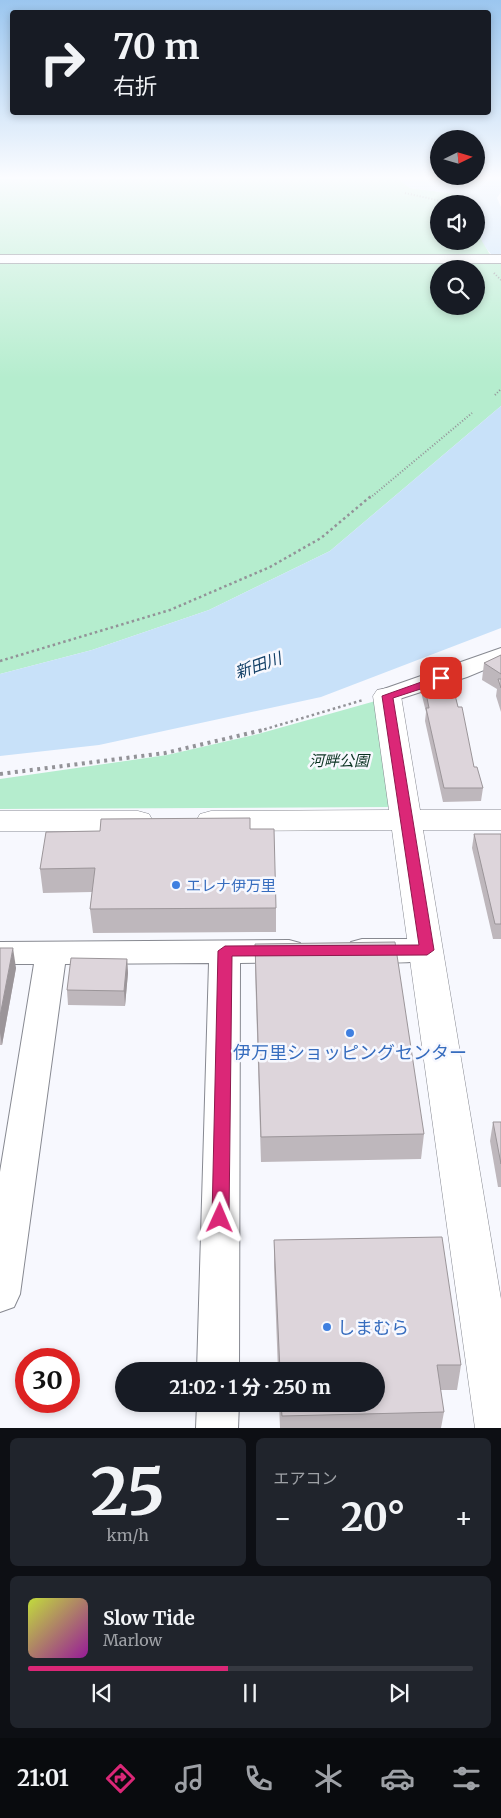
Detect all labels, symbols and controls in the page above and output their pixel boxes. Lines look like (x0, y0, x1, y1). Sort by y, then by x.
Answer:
text: 70 m (113, 25, 200, 69)
icon: right (30, 30, 95, 95)
text: 右折 (113, 72, 157, 100)
north arrow (430, 130, 485, 185)
map controls (430, 130, 485, 315)
button: sound (430, 195, 485, 250)
button: search (430, 260, 485, 315)
water label: 新田川 (232, 647, 286, 682)
pin (420, 657, 462, 699)
icon: arrive (427, 664, 455, 692)
park label: 河畔公園 (309, 751, 371, 770)
place label: エレナ伊万里 (186, 876, 276, 895)
marker: エレナ伊万里 (170, 879, 182, 891)
marker: 伊万里ショッピングセンター (344, 1027, 356, 1039)
place label: 伊万里ショッピングセンター (233, 1041, 467, 1064)
position arrow (193, 1191, 245, 1243)
place label: しまむら (337, 1316, 409, 1339)
marker: しまむら (321, 1321, 333, 1333)
speed limit sign: 30 (15, 1348, 80, 1413)
text: 21:02 · 1 分 · 250 m (169, 1375, 331, 1399)
text: 25 (90, 1451, 165, 1533)
text: エアコン (274, 1468, 338, 1488)
text: 20° (341, 1494, 405, 1541)
text: − (274, 1500, 292, 1536)
text: + (454, 1500, 473, 1536)
text: km/h (107, 1525, 149, 1545)
text: Slow Tide (103, 1606, 195, 1630)
text: Marlow (103, 1630, 162, 1650)
icon: previous (88, 1679, 116, 1707)
icon: pause (236, 1679, 264, 1707)
icon: next (385, 1679, 413, 1707)
icon: directions (103, 1761, 138, 1796)
icon: music (172, 1761, 207, 1796)
icon: phone (241, 1761, 276, 1796)
icon: climate (311, 1761, 346, 1796)
icon: car (380, 1761, 415, 1796)
icon: filters (449, 1761, 484, 1796)
text: 21:01 (17, 1764, 69, 1792)

